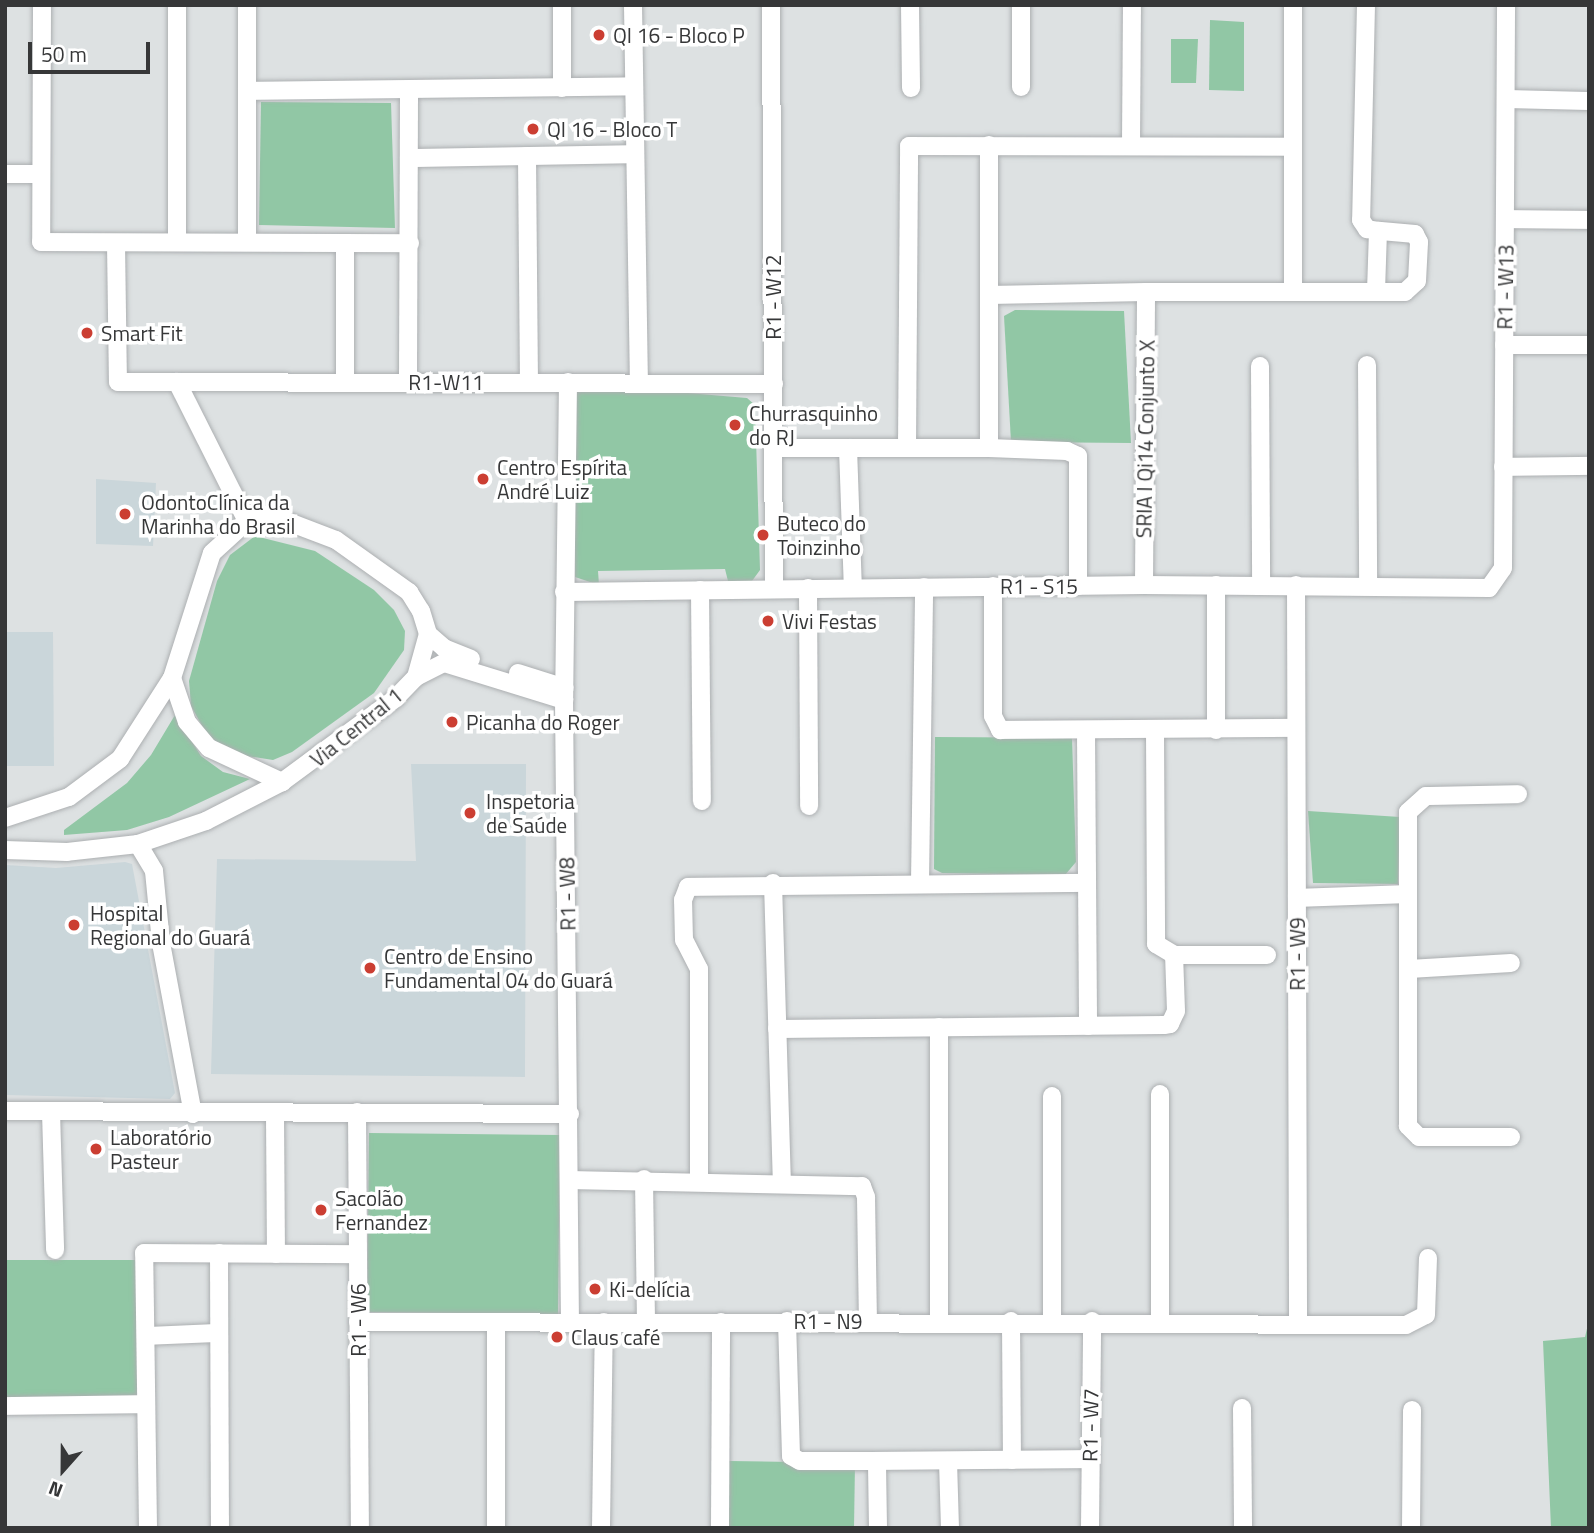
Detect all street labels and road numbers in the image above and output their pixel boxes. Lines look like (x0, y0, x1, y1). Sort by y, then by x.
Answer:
street label: R1 - W13 (1492, 244, 1518, 330)
street label: R1 - W12 (760, 254, 786, 340)
street label: SRIA I Qi14 Conjunto X (1131, 340, 1159, 538)
street label: R1-W11 (408, 369, 484, 395)
street label: R1 - S15 (1000, 573, 1078, 599)
street label: Via Central 1 (305, 682, 407, 772)
street label: R1 - W8 (554, 857, 580, 931)
street label: R1 - W9 (1284, 917, 1310, 991)
street label: R1 - W6 (345, 1283, 371, 1357)
street label: R1 - N9 (793, 1308, 863, 1334)
street label: R1 - W7 (1077, 1388, 1103, 1462)

